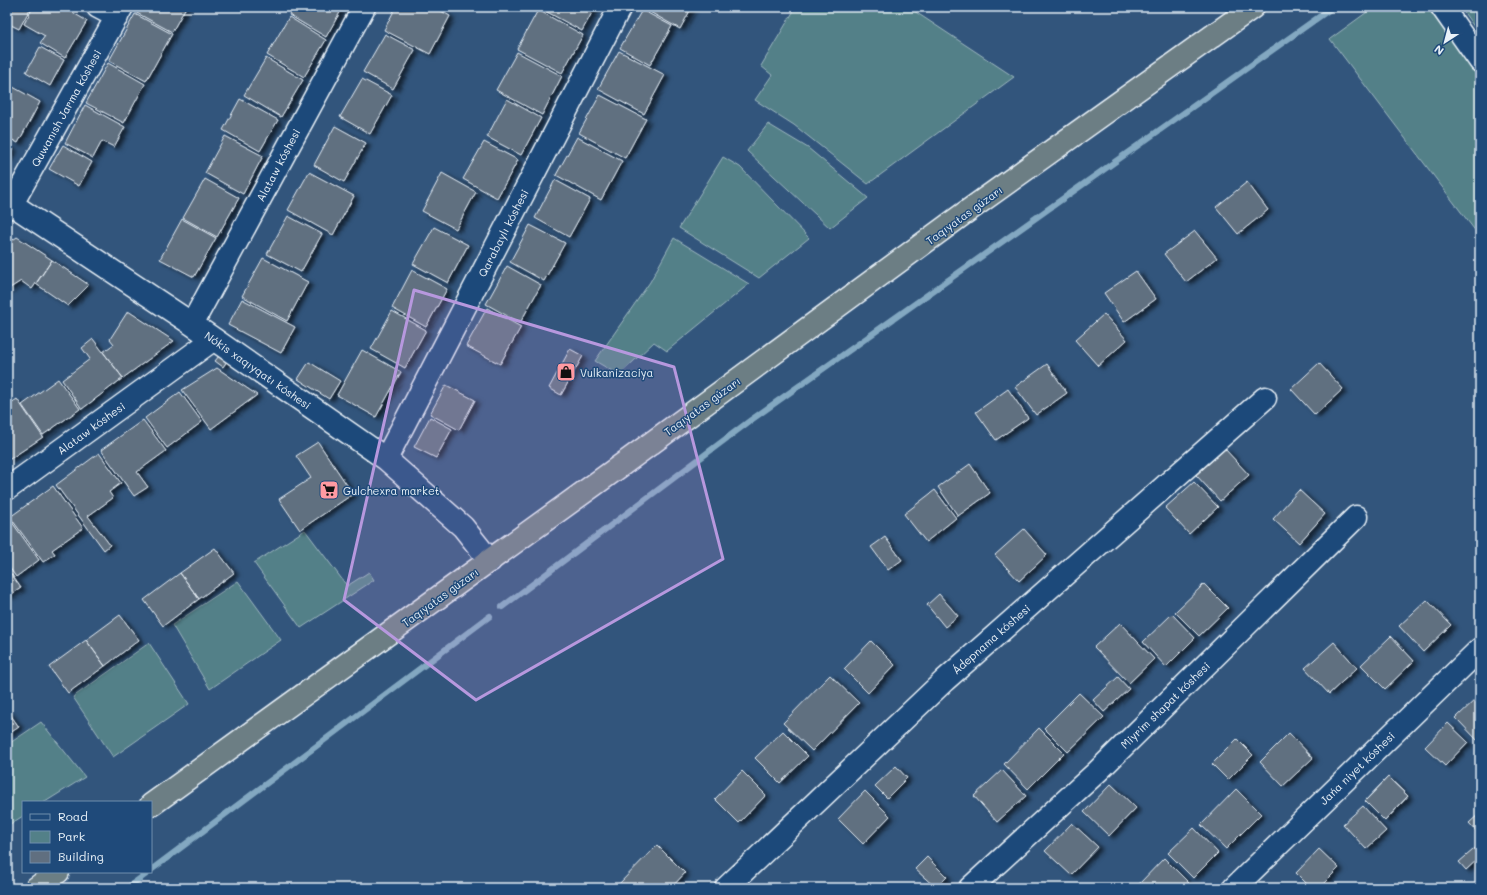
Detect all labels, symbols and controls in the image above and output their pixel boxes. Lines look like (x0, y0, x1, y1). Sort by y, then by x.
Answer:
north arrow (1425, 22, 1465, 62)
text: N (1431, 42, 1447, 59)
street label: Quwanısh Jarma kóshesi (28, 47, 104, 169)
street label: Alataw kóshesi (253, 126, 303, 204)
street label: Taqıyatas gúzarı (923, 182, 1005, 248)
street label: Qarabaylı kóshesi (474, 187, 532, 279)
street label: Nókis xaqıyqatı kóshesi (202, 328, 314, 412)
shop icon: Vulkanizaciya (555, 361, 577, 383)
place label: Vulkanizaciya (580, 365, 654, 380)
street label: Taqıyatas gúzarı (661, 373, 743, 439)
street label: Alataw kóshesi (54, 398, 128, 458)
supermarket icon: Gulchexra market (318, 479, 340, 501)
place label: Gulchexra market (343, 483, 440, 498)
street label: Taqıyatas gúzarı (399, 564, 481, 630)
street label: Ádepnama kóshesi (949, 601, 1033, 677)
street label: Miyrim shapat kóshesi (1117, 658, 1213, 752)
street label: Jańa niyet kóshesi (1316, 728, 1398, 808)
legend (22, 801, 152, 873)
text: Road (58, 808, 88, 824)
text: Park (58, 828, 85, 844)
text: Building (58, 848, 104, 864)

